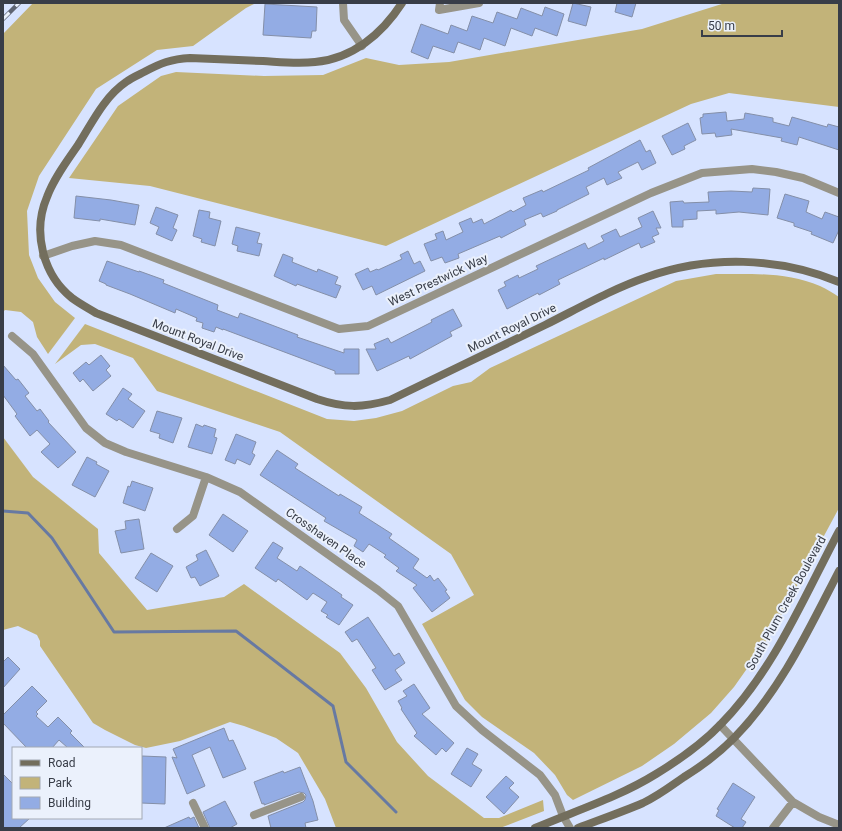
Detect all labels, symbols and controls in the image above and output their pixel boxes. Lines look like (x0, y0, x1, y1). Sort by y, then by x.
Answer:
scale bar (702, 12, 782, 38)
text: 50 m (708, 19, 735, 33)
street label: West Prestwick Way (386, 251, 490, 309)
street label: Mount Royal Drive (466, 301, 558, 355)
street label: Mount Royal Drive (150, 316, 246, 364)
street label: Crosshaven Place (283, 505, 369, 571)
street label: South Plum Creek Boulevard (743, 533, 829, 673)
legend (12, 747, 142, 819)
text: Road (48, 756, 76, 770)
text: Park (48, 776, 73, 790)
text: Building (48, 796, 91, 810)

